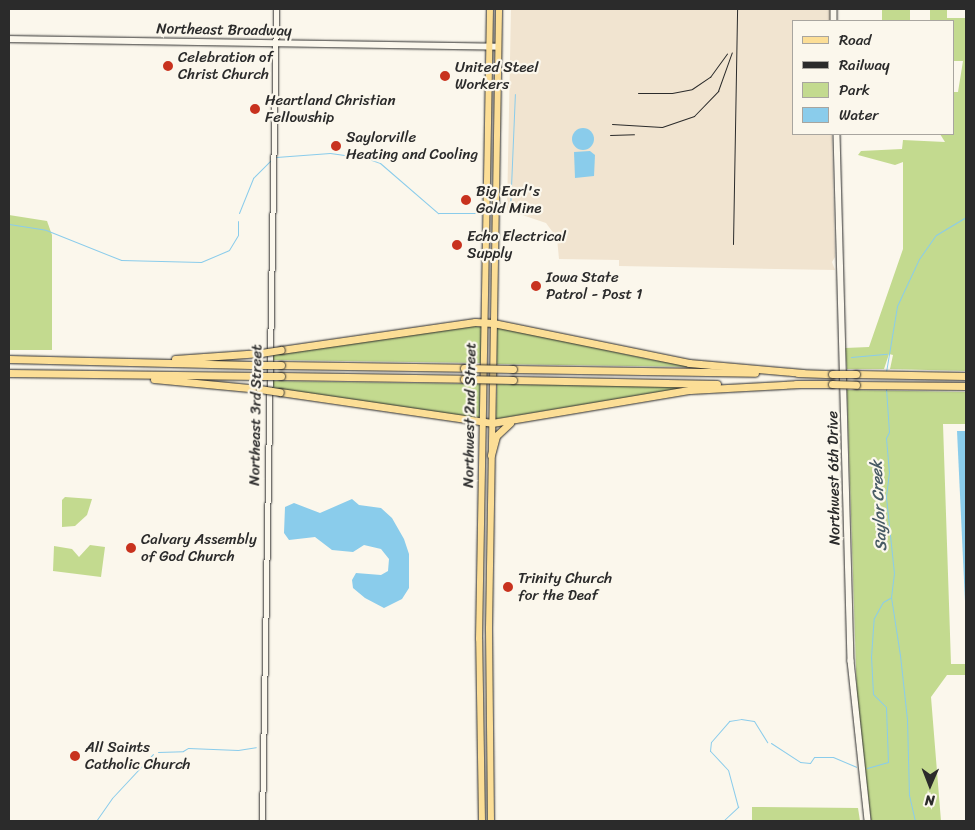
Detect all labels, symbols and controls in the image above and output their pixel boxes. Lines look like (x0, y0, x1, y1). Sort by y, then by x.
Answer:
street label: Northeast Broadway (156, 20, 292, 40)
legend (792, 20, 955, 135)
text: Road (839, 27, 871, 53)
place label: Celebration of Christ Church (178, 48, 273, 83)
text: Railway (839, 52, 890, 78)
place label: United Steel Workers (455, 58, 539, 93)
marker: Celebration of Christ Church (162, 60, 174, 72)
marker: United Steel Workers (439, 70, 451, 82)
text: Park (839, 77, 870, 103)
place label: Heartland Christian Fellowship (265, 91, 395, 126)
text: Water (839, 102, 879, 128)
marker: Heartland Christian Fellowship (249, 103, 261, 115)
place label: Saylorville Heating and Cooling (346, 128, 478, 163)
marker: Saylorville Heating and Cooling (330, 140, 342, 152)
place label: Big Earl's Gold Mine (476, 182, 541, 217)
marker: Big Earl's Gold Mine (460, 194, 472, 206)
place label: Echo Electrical Supply (467, 227, 566, 262)
marker: Echo Electrical Supply (451, 239, 463, 251)
place label: Iowa State Patrol - Post 1 (546, 268, 643, 303)
marker: Iowa State Patrol - Post 1 (530, 280, 542, 292)
street label: Northwest 2nd Street (460, 342, 480, 488)
street label: Northeast 3rd Street (246, 344, 266, 486)
street label: Northwest 6th Drive (824, 411, 844, 545)
water label: Saylor Creek (867, 460, 891, 552)
place label: Calvary Assembly of God Church (141, 530, 258, 565)
marker: Calvary Assembly of God Church (125, 542, 137, 554)
place label: Trinity Church for the Deaf (518, 569, 612, 604)
marker: Trinity Church for the Deaf (502, 581, 514, 593)
place label: All Saints Catholic Church (85, 738, 190, 773)
marker: All Saints Catholic Church (69, 750, 81, 762)
north arrow (905, 760, 955, 810)
text: N (925, 788, 935, 813)

